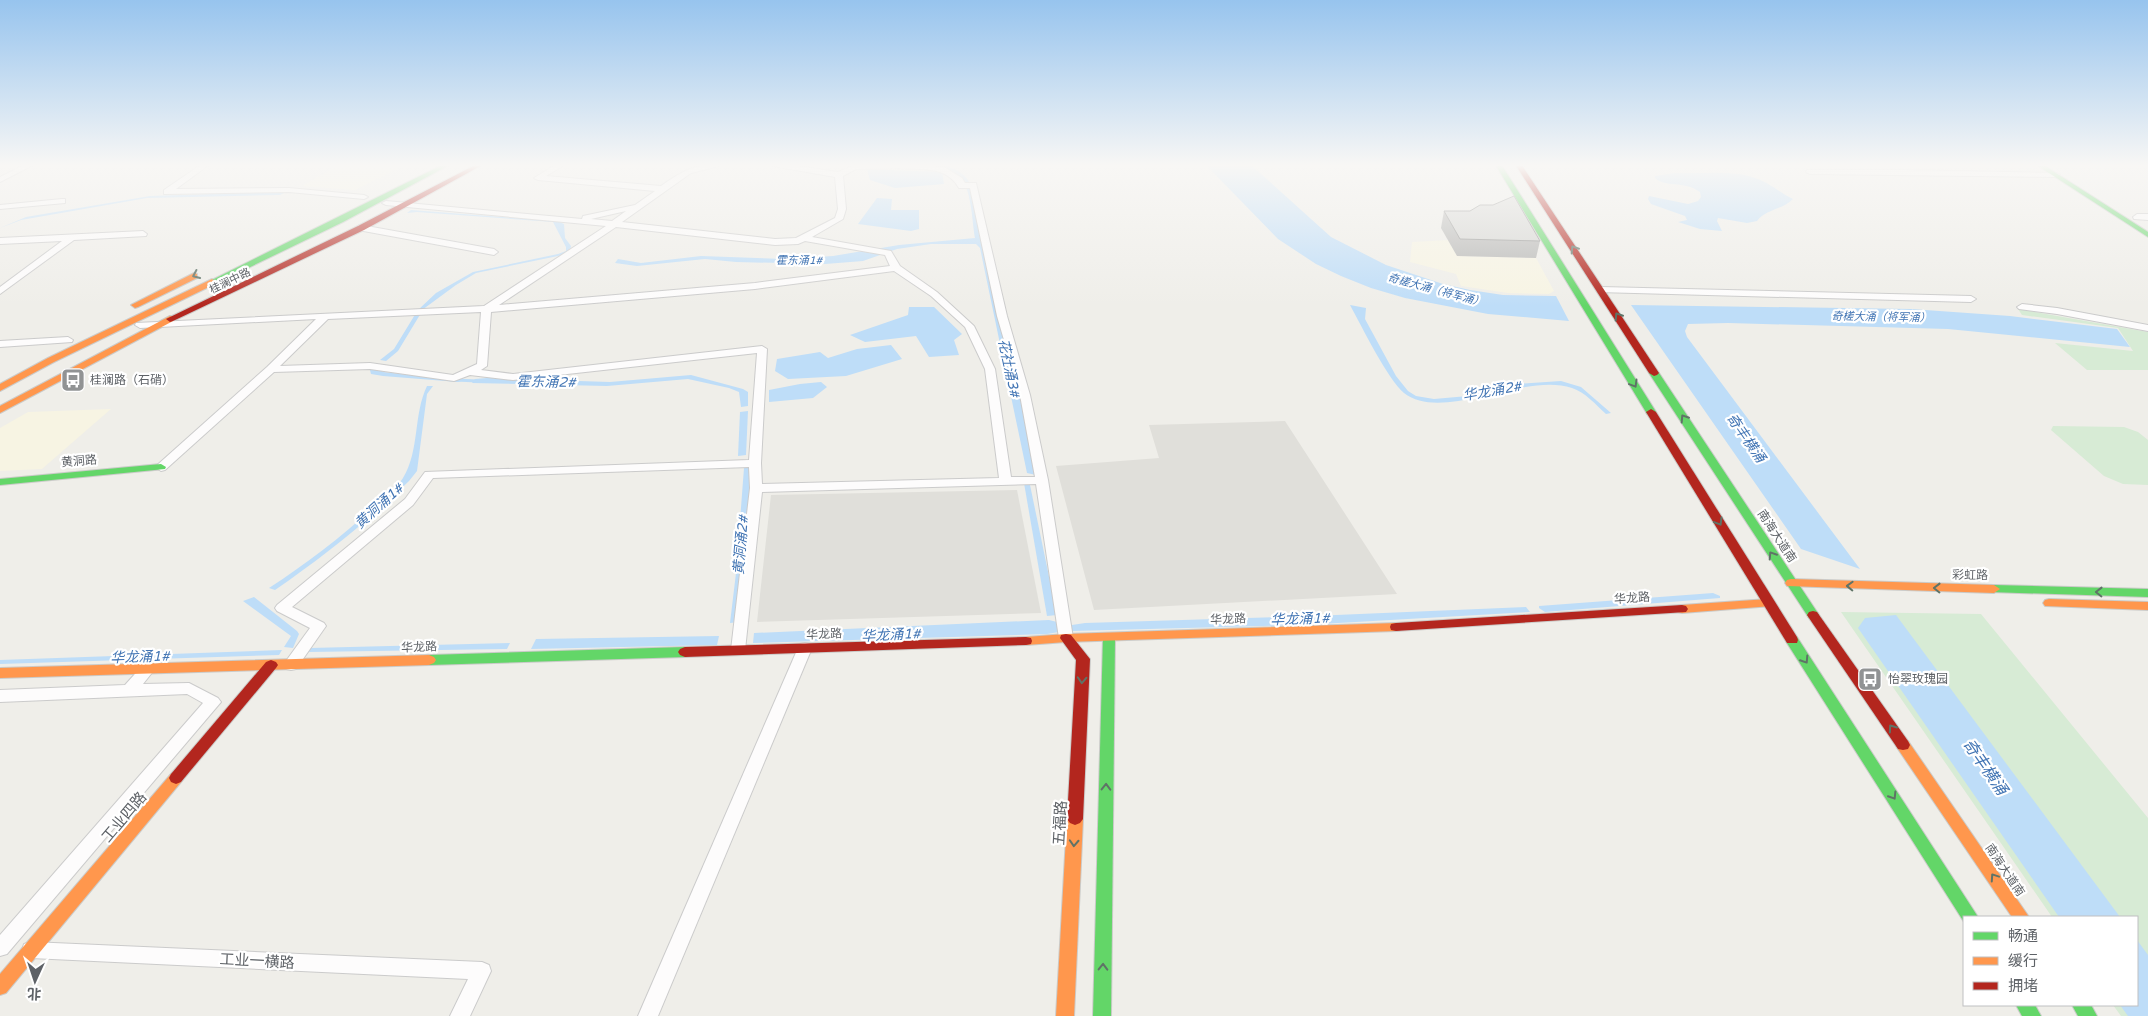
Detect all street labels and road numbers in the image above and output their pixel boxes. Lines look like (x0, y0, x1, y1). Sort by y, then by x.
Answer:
street label: 桂澜中路 (207, 266, 253, 296)
street label: 黄洞路 (60, 452, 98, 470)
street label: 南海大道南 (1755, 507, 1799, 565)
street label: 彩虹路 (1952, 568, 1988, 582)
street label: 华龙路 (1614, 590, 1650, 606)
street label: 华龙路 (1210, 611, 1246, 627)
street label: 华龙路 (806, 626, 842, 642)
street label: 华龙路 (401, 639, 437, 655)
street label: 工业四路 (98, 788, 150, 846)
street label: 五福路 (1050, 800, 1070, 846)
street label: 南海大道南 (1982, 841, 2028, 899)
street label: 工业一横路 (219, 950, 295, 972)

